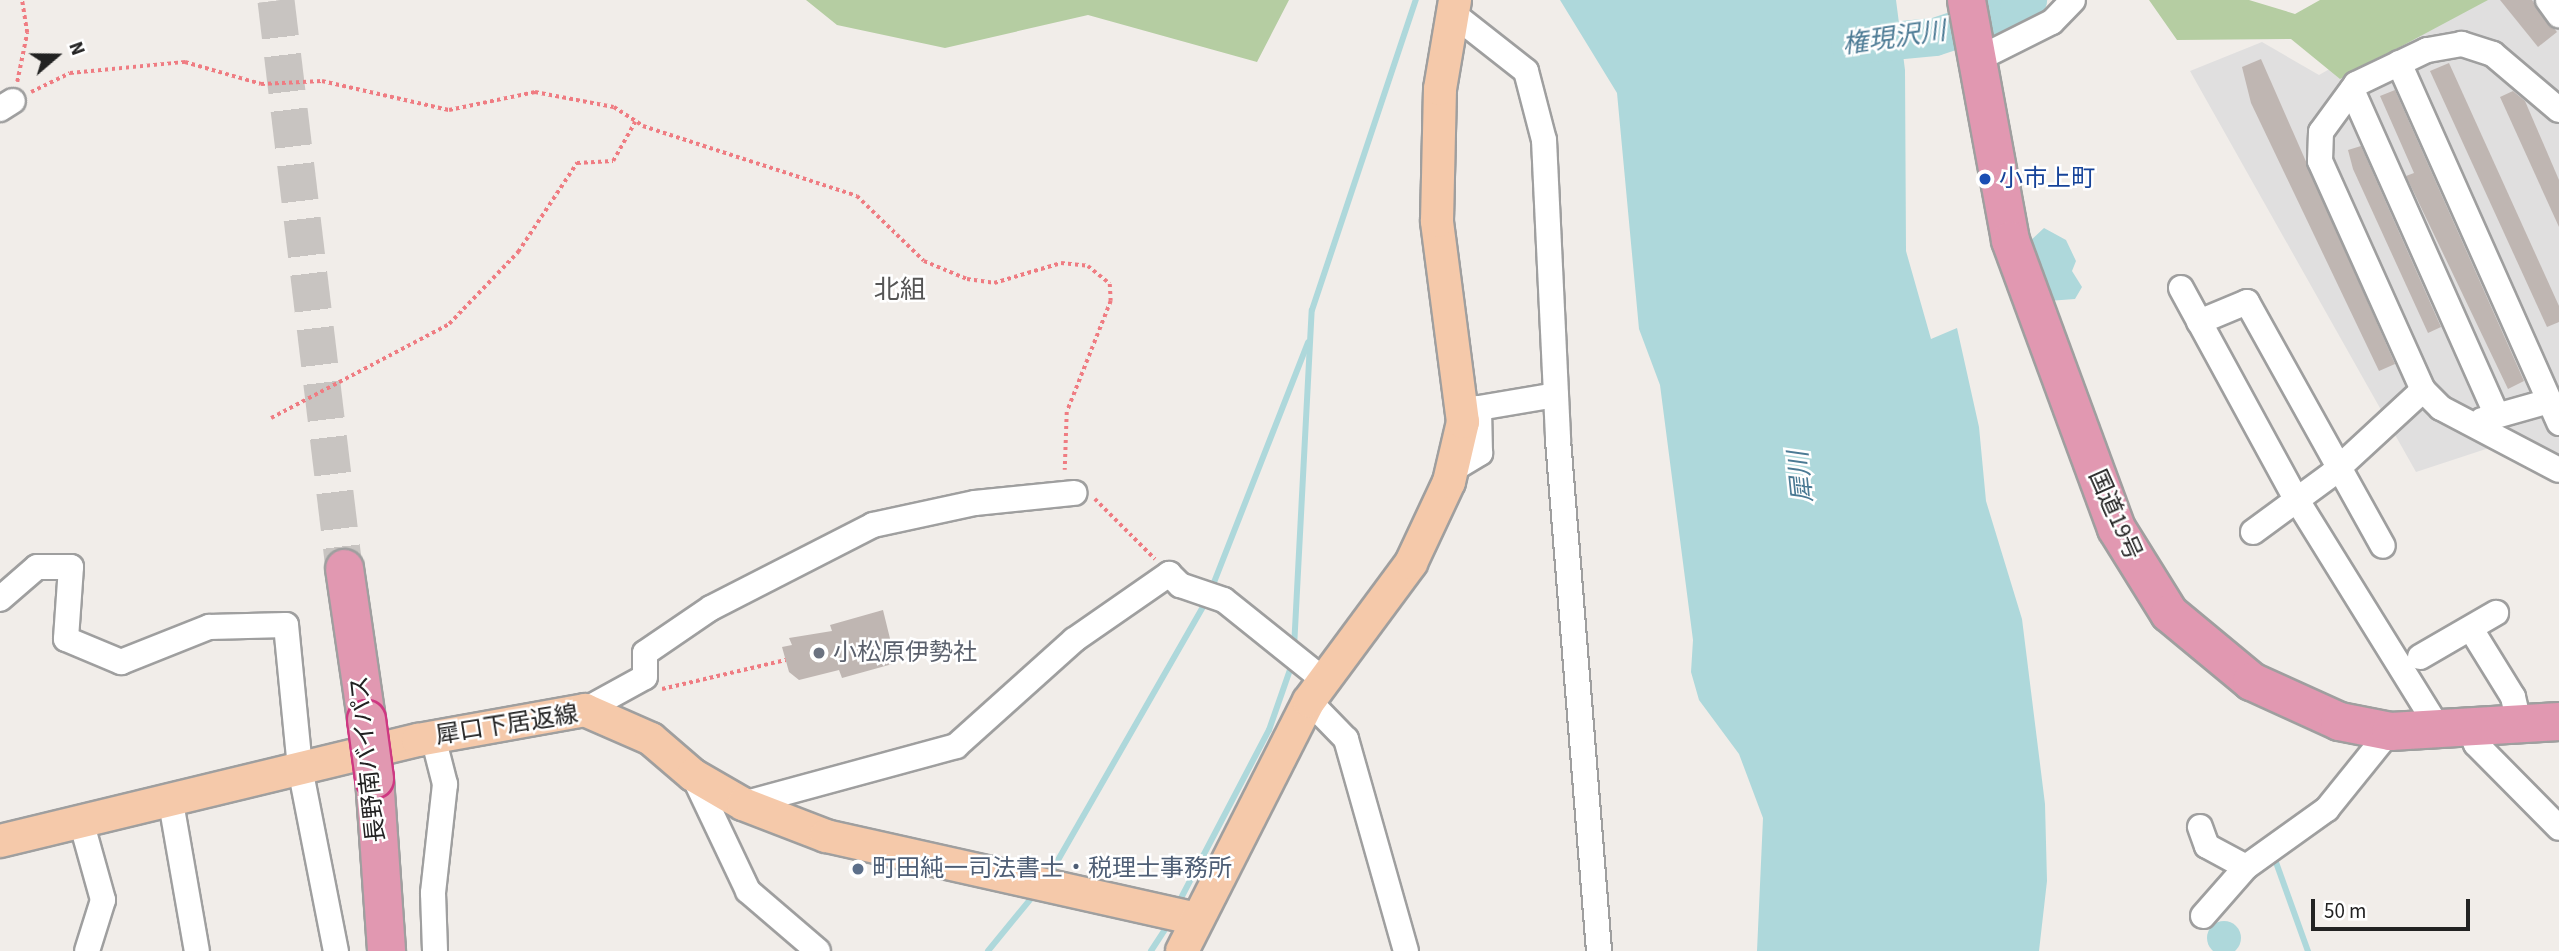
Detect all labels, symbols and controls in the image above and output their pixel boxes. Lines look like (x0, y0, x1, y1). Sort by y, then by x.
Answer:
water label: 権現沢川 (1840, 15, 1948, 61)
north arrow (21, 21, 91, 91)
text: N (61, 38, 91, 59)
place label: 小市上町 (1999, 165, 2095, 193)
marker: 小市上町 (1977, 171, 1993, 187)
district label: 北組 (874, 274, 926, 306)
water label: 犀川 (1783, 450, 1819, 504)
street label: 国道19号 (2082, 465, 2148, 565)
place label: 小松原伊勢社 (833, 639, 977, 667)
marker: 小松原伊勢社 (811, 645, 827, 661)
street label: 長野南バイパス (345, 674, 391, 844)
street label: 犀口下居返線 (434, 700, 580, 750)
place label: 町田純一司法書士・税理士事務所 (872, 855, 1232, 883)
marker: 町田純一司法書士・税理士事務所 (850, 861, 866, 877)
scale bar (2314, 884, 2473, 928)
text: 50 m (2324, 896, 2366, 926)

